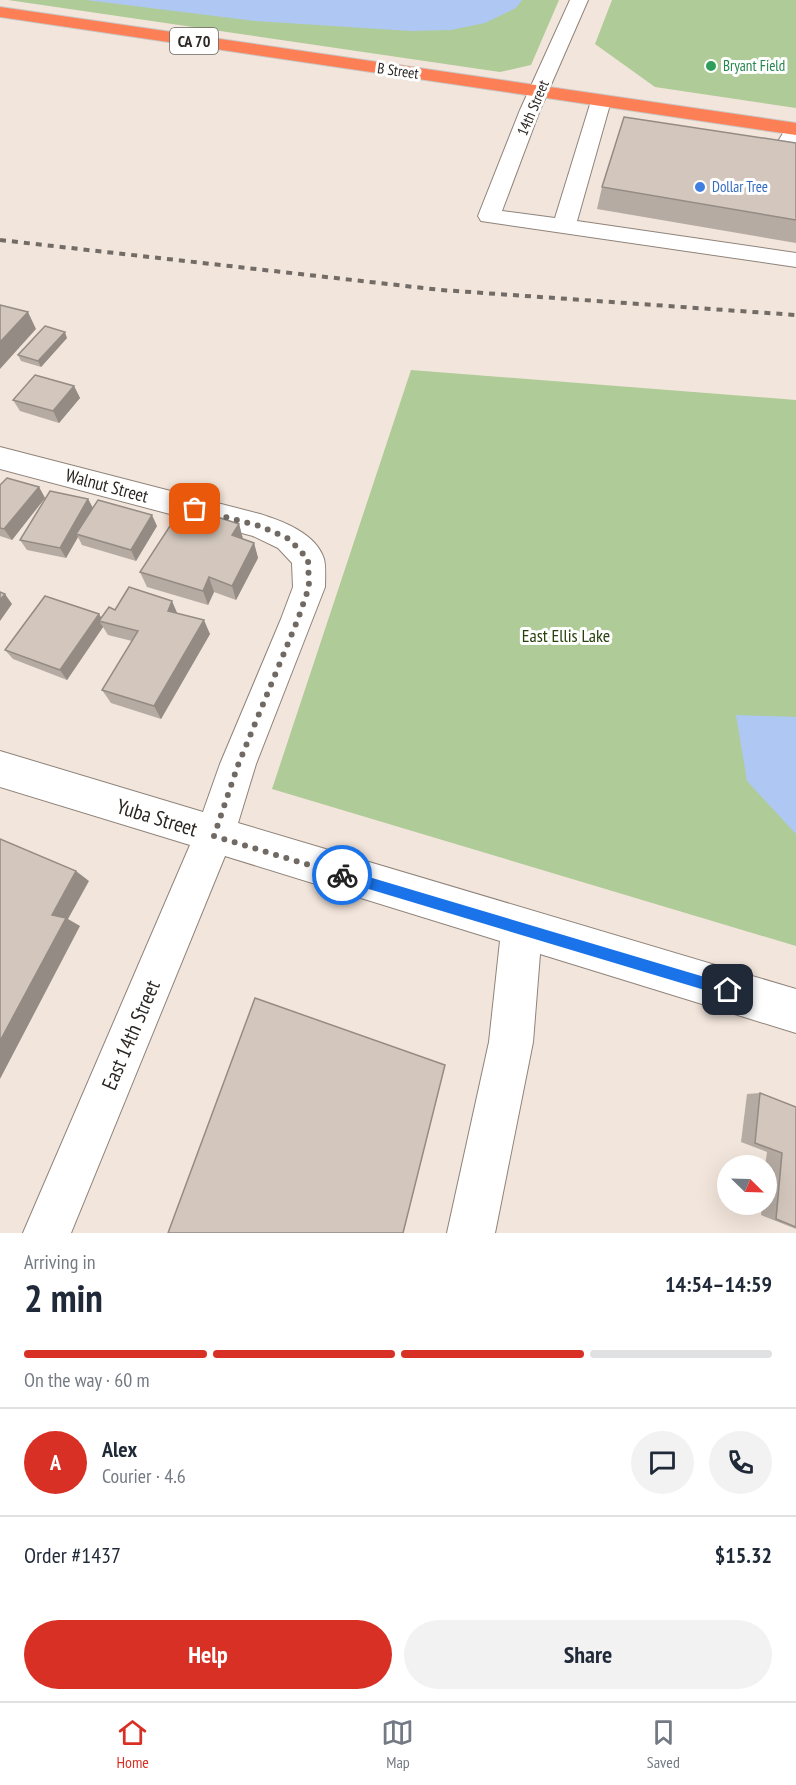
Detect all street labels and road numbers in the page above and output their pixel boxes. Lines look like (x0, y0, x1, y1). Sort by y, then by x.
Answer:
road number: CA 70 (170, 28, 218, 54)
street label: B Street (376, 58, 420, 83)
street label: 14th Street (512, 77, 553, 138)
street label: Walnut Street (63, 463, 151, 508)
street label: Yuba Street (114, 792, 201, 843)
street label: East 14th Street (95, 976, 166, 1094)

